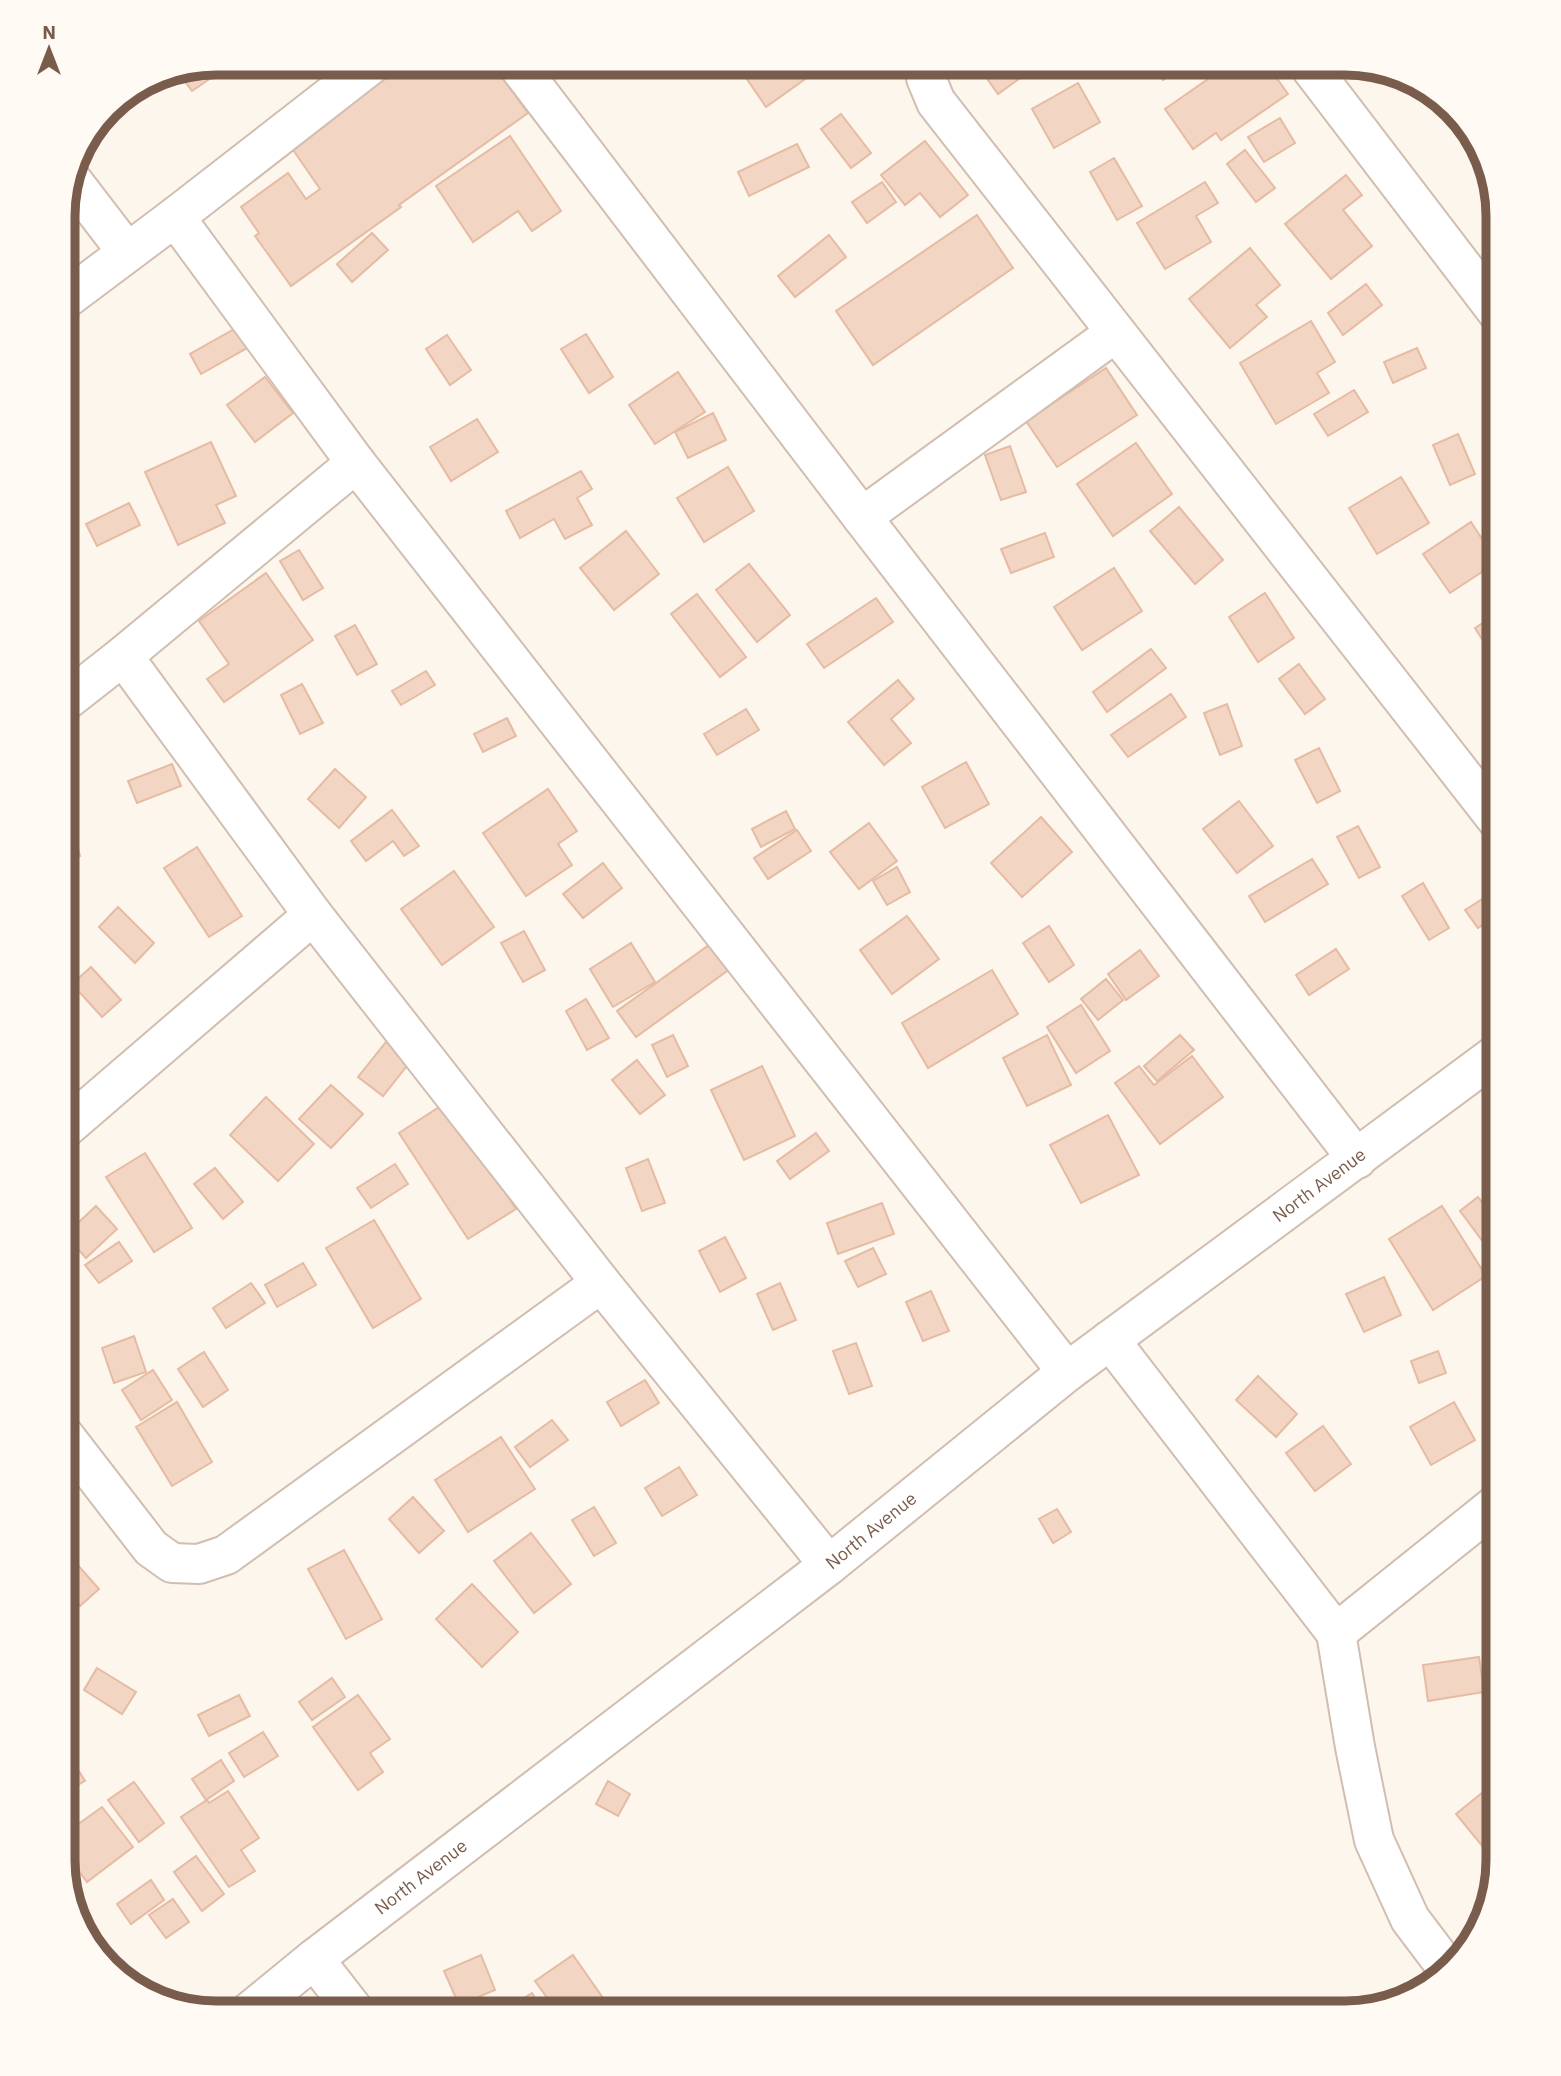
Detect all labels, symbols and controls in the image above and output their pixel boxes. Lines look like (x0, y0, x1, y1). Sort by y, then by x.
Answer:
north arrow (14, 14, 84, 84)
text: N (42, 20, 56, 44)
street label: North Avenue (1268, 1143, 1370, 1227)
street label: North Avenue (821, 1487, 921, 1574)
street label: North Avenue (370, 1834, 472, 1919)

